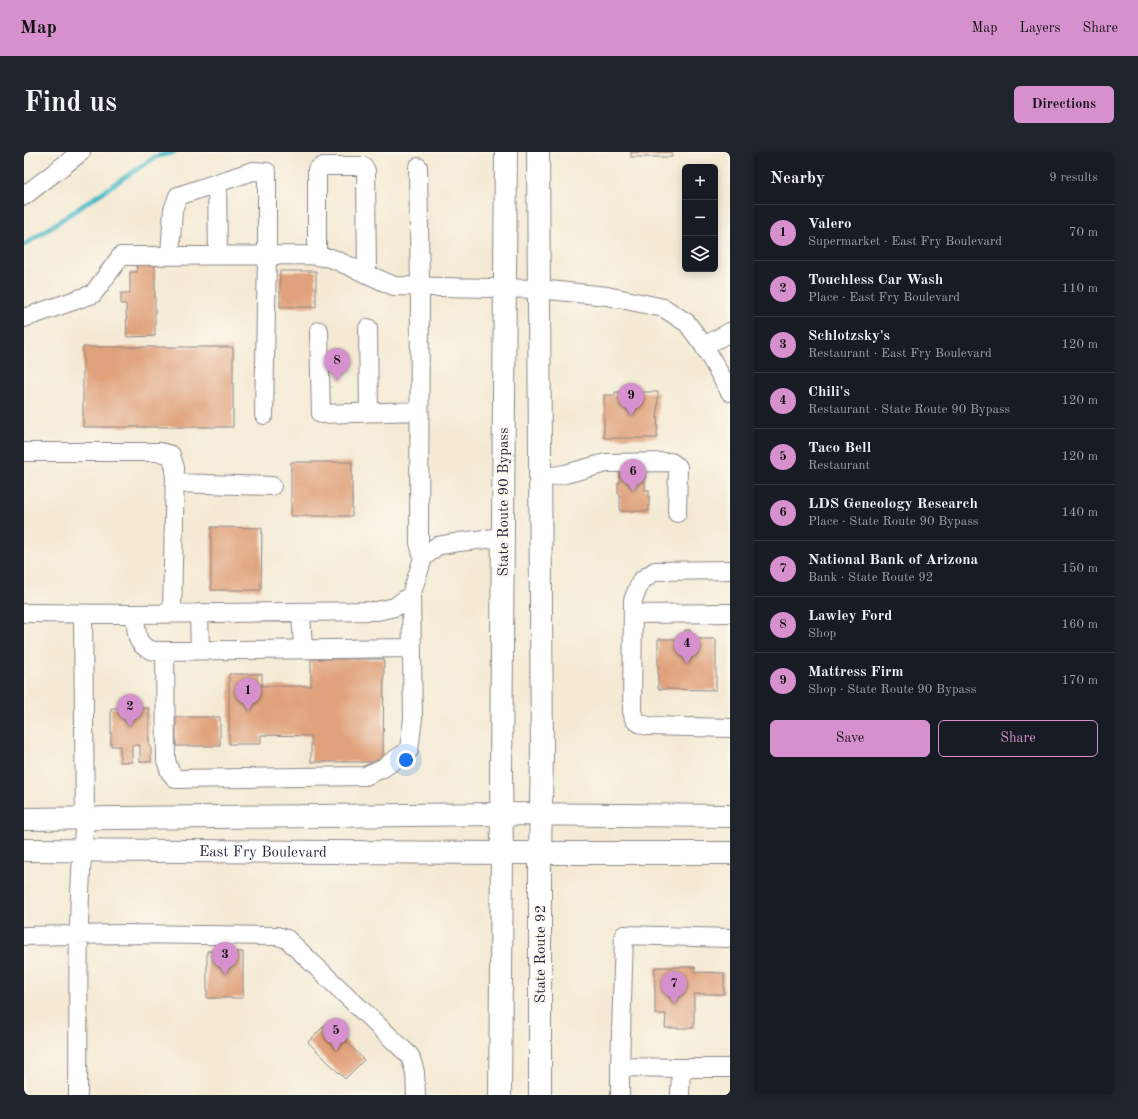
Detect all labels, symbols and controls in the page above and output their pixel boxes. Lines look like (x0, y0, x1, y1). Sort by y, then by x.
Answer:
text: Map (20, 19, 57, 38)
text: Map (972, 21, 998, 35)
text: Layers (1020, 21, 1061, 35)
text: Share (1083, 21, 1118, 35)
button: Directions (1014, 86, 1114, 123)
text: Find us (24, 90, 117, 118)
map controls (682, 164, 718, 272)
button: + (682, 164, 718, 200)
text: Nearby (770, 170, 825, 187)
text: 9 results (1049, 171, 1098, 184)
button: − (682, 200, 718, 236)
text: Valero (808, 217, 852, 232)
text: 1 (779, 226, 787, 239)
text: 70 m (1069, 226, 1098, 239)
text: Supermarket · East Fry Boulevard (808, 235, 1002, 248)
button: layers (682, 236, 718, 272)
text: Touchless Car Wash (808, 273, 943, 288)
text: 2 (779, 282, 787, 295)
text: 110 m (1061, 282, 1098, 295)
text: Place · East Fry Boulevard (808, 291, 960, 304)
text: Schlotzsky's (808, 329, 890, 344)
text: 3 (779, 338, 787, 351)
text: 120 m (1061, 338, 1098, 351)
text: Restaurant · East Fry Boulevard (808, 347, 992, 360)
pin: 8 (324, 348, 350, 381)
pin: 9 (618, 383, 644, 416)
text: Chili's (808, 385, 850, 400)
text: 4 (779, 394, 787, 407)
text: 120 m (1061, 394, 1098, 407)
text: Restaurant · State Route 90 Bypass (808, 403, 1010, 416)
street label: State Route 90 Bypass (497, 428, 512, 576)
text: Taco Bell (808, 441, 871, 456)
text: 5 (779, 450, 787, 463)
text: 120 m (1061, 450, 1098, 463)
pin: 6 (620, 459, 646, 492)
text: Restaurant (808, 459, 870, 472)
text: LDS Geneology Research (808, 497, 978, 512)
text: 6 (779, 506, 787, 519)
text: 140 m (1061, 506, 1098, 519)
text: Place · State Route 90 Bypass (808, 515, 978, 528)
text: National Bank of Arizona (808, 553, 978, 568)
text: 7 (779, 562, 787, 575)
text: 150 m (1061, 562, 1098, 575)
text: Bank · State Route 92 (808, 571, 933, 584)
text: Lawley Ford (808, 609, 892, 624)
text: 8 (779, 618, 787, 631)
text: 160 m (1061, 618, 1098, 631)
text: Shop (808, 627, 836, 640)
pin: 4 (674, 631, 700, 664)
text: Mattress Firm (808, 665, 904, 680)
text: 9 (779, 674, 787, 687)
text: 170 m (1061, 674, 1098, 687)
pin: 1 (235, 678, 261, 711)
text: Shop · State Route 90 Bypass (808, 683, 976, 696)
pin: 2 (117, 694, 143, 727)
button: Save (770, 720, 930, 757)
button: Share (938, 720, 1098, 757)
your location (396, 750, 416, 770)
street label: East Fry Boulevard (199, 845, 327, 861)
street label: State Route 92 (534, 905, 549, 1003)
pin: 3 (212, 942, 238, 975)
pin: 7 (661, 971, 687, 1004)
pin: 5 (323, 1018, 349, 1051)

